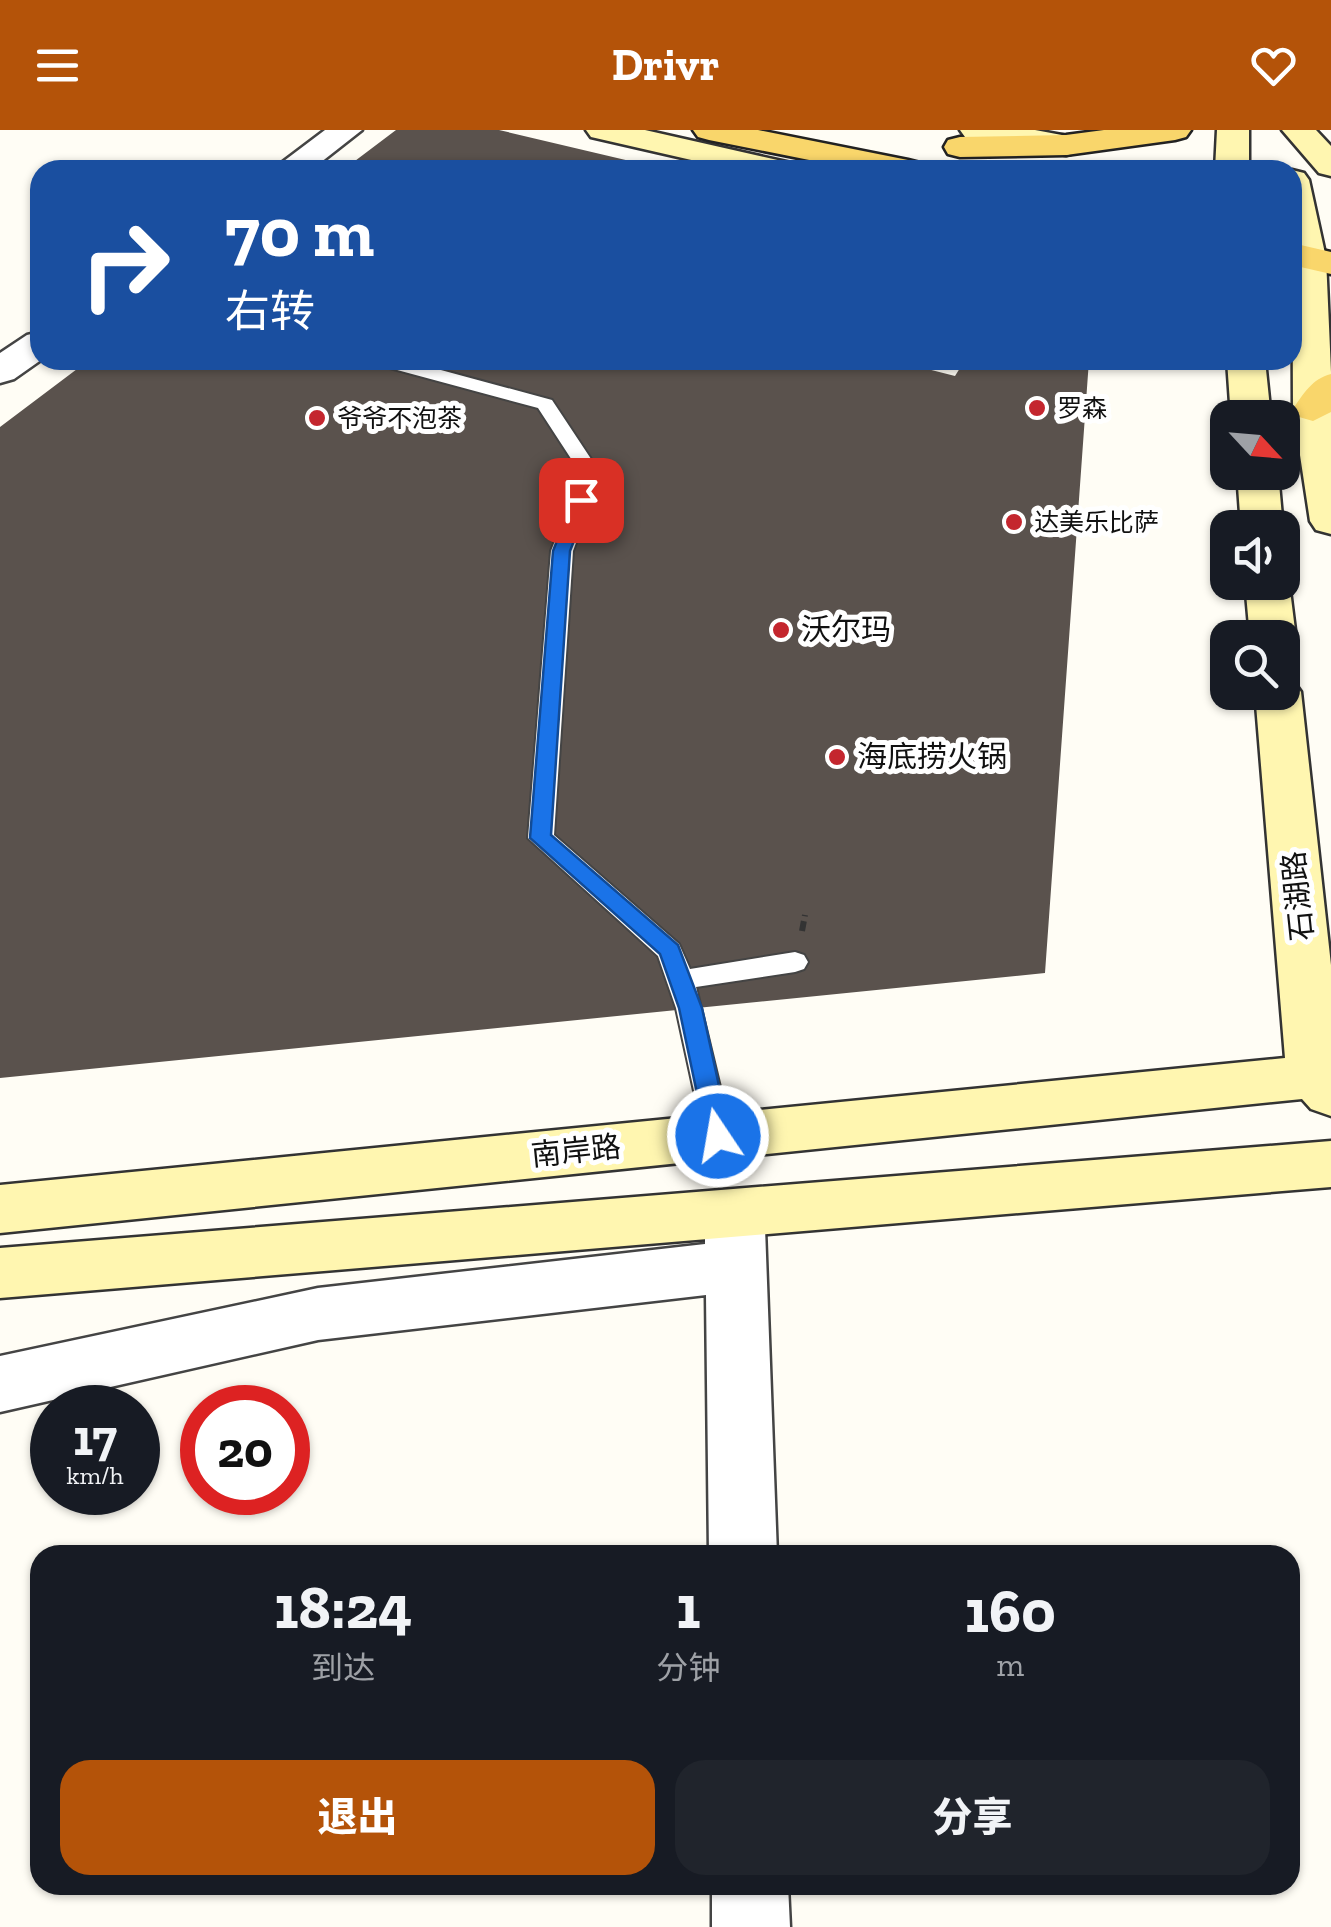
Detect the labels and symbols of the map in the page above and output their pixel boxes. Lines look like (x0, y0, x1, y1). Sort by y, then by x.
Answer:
place label: 罗森 (1057, 393, 1107, 423)
marker: 罗森 (1026, 397, 1048, 419)
north arrow (1210, 400, 1300, 490)
place label: 爷爷不泡茶 (337, 403, 462, 433)
marker: 爷爷不泡茶 (306, 407, 328, 429)
pin (539, 458, 624, 543)
place label: 达美乐比萨 (1034, 507, 1159, 537)
marker: 达美乐比萨 (1003, 511, 1025, 533)
place label: 沃尔玛 (801, 612, 891, 648)
marker: 沃尔玛 (770, 619, 792, 641)
place label: 海底捞火锅 (857, 739, 1007, 775)
marker: 海底捞火锅 (826, 746, 848, 768)
street label: 石湖路 (1275, 849, 1321, 943)
position arrow (666, 1084, 770, 1188)
street label: 南岸路 (529, 1128, 623, 1174)
speed limit sign: 20 (180, 1385, 310, 1515)

